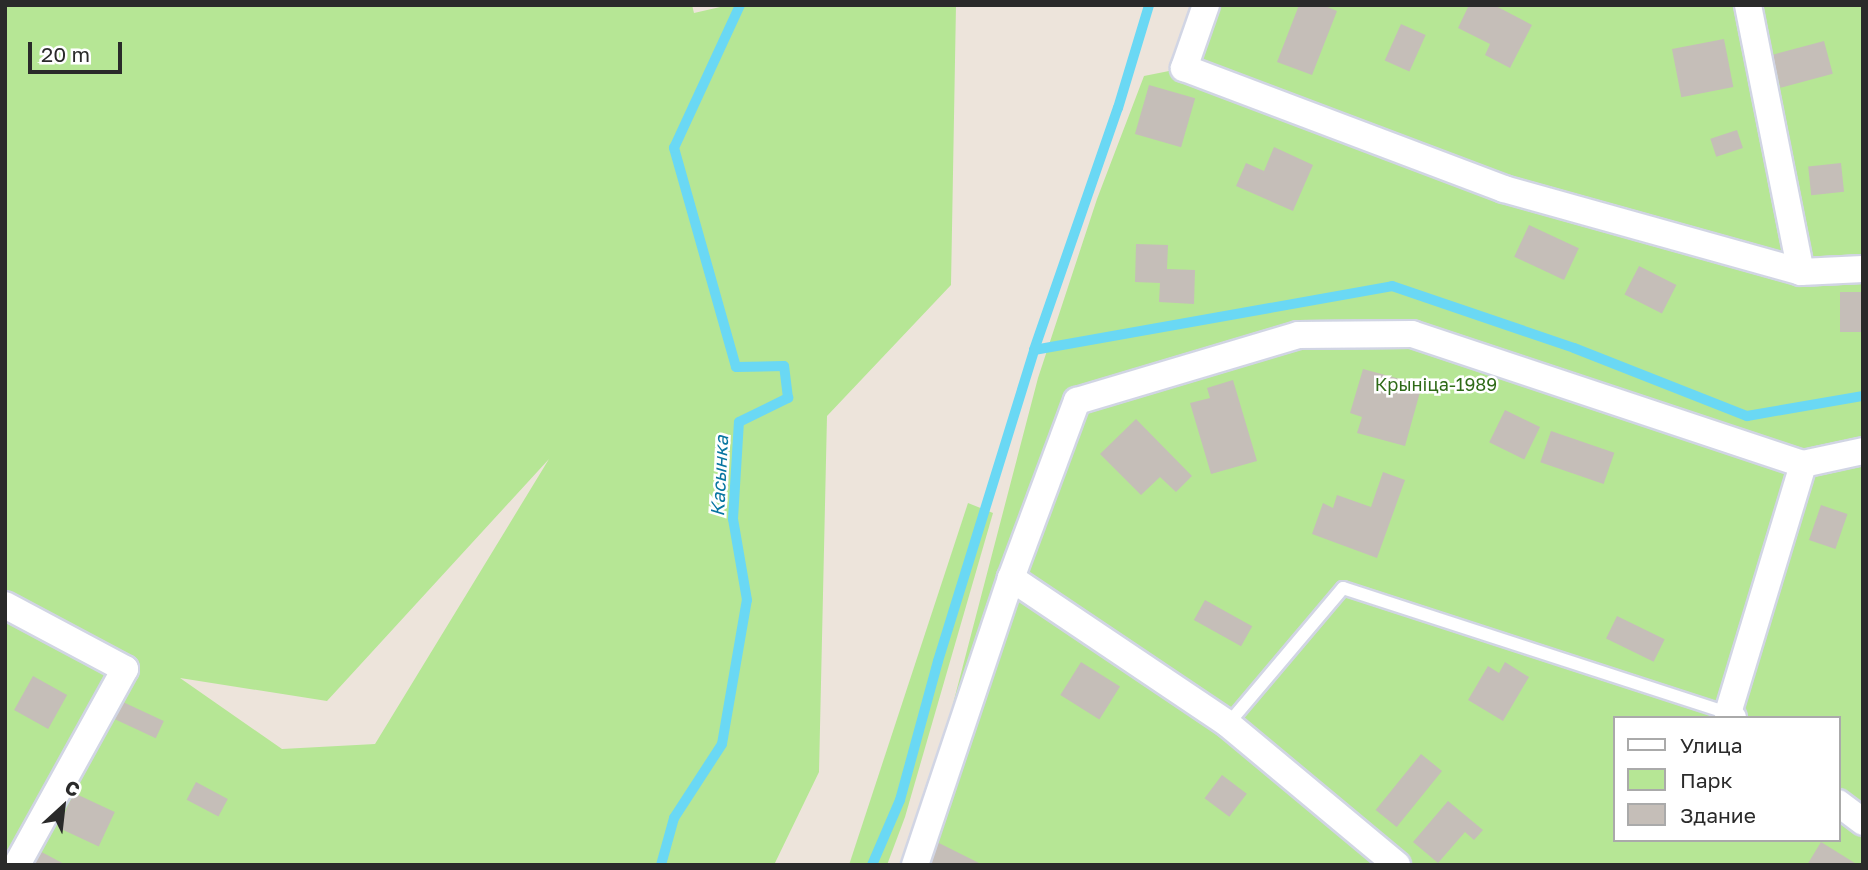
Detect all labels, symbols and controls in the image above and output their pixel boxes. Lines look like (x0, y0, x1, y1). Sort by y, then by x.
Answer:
scale bar (32, 28, 126, 72)
text: 20 m (41, 41, 90, 67)
park label: Крыніца-1989 (1375, 373, 1497, 395)
water label: Касынка (705, 435, 733, 517)
legend (1612, 716, 1840, 842)
text: Улица (1680, 732, 1743, 758)
text: Парк (1680, 767, 1733, 793)
north arrow (28, 772, 98, 842)
text: С (62, 775, 84, 801)
text: Здание (1680, 802, 1756, 828)

